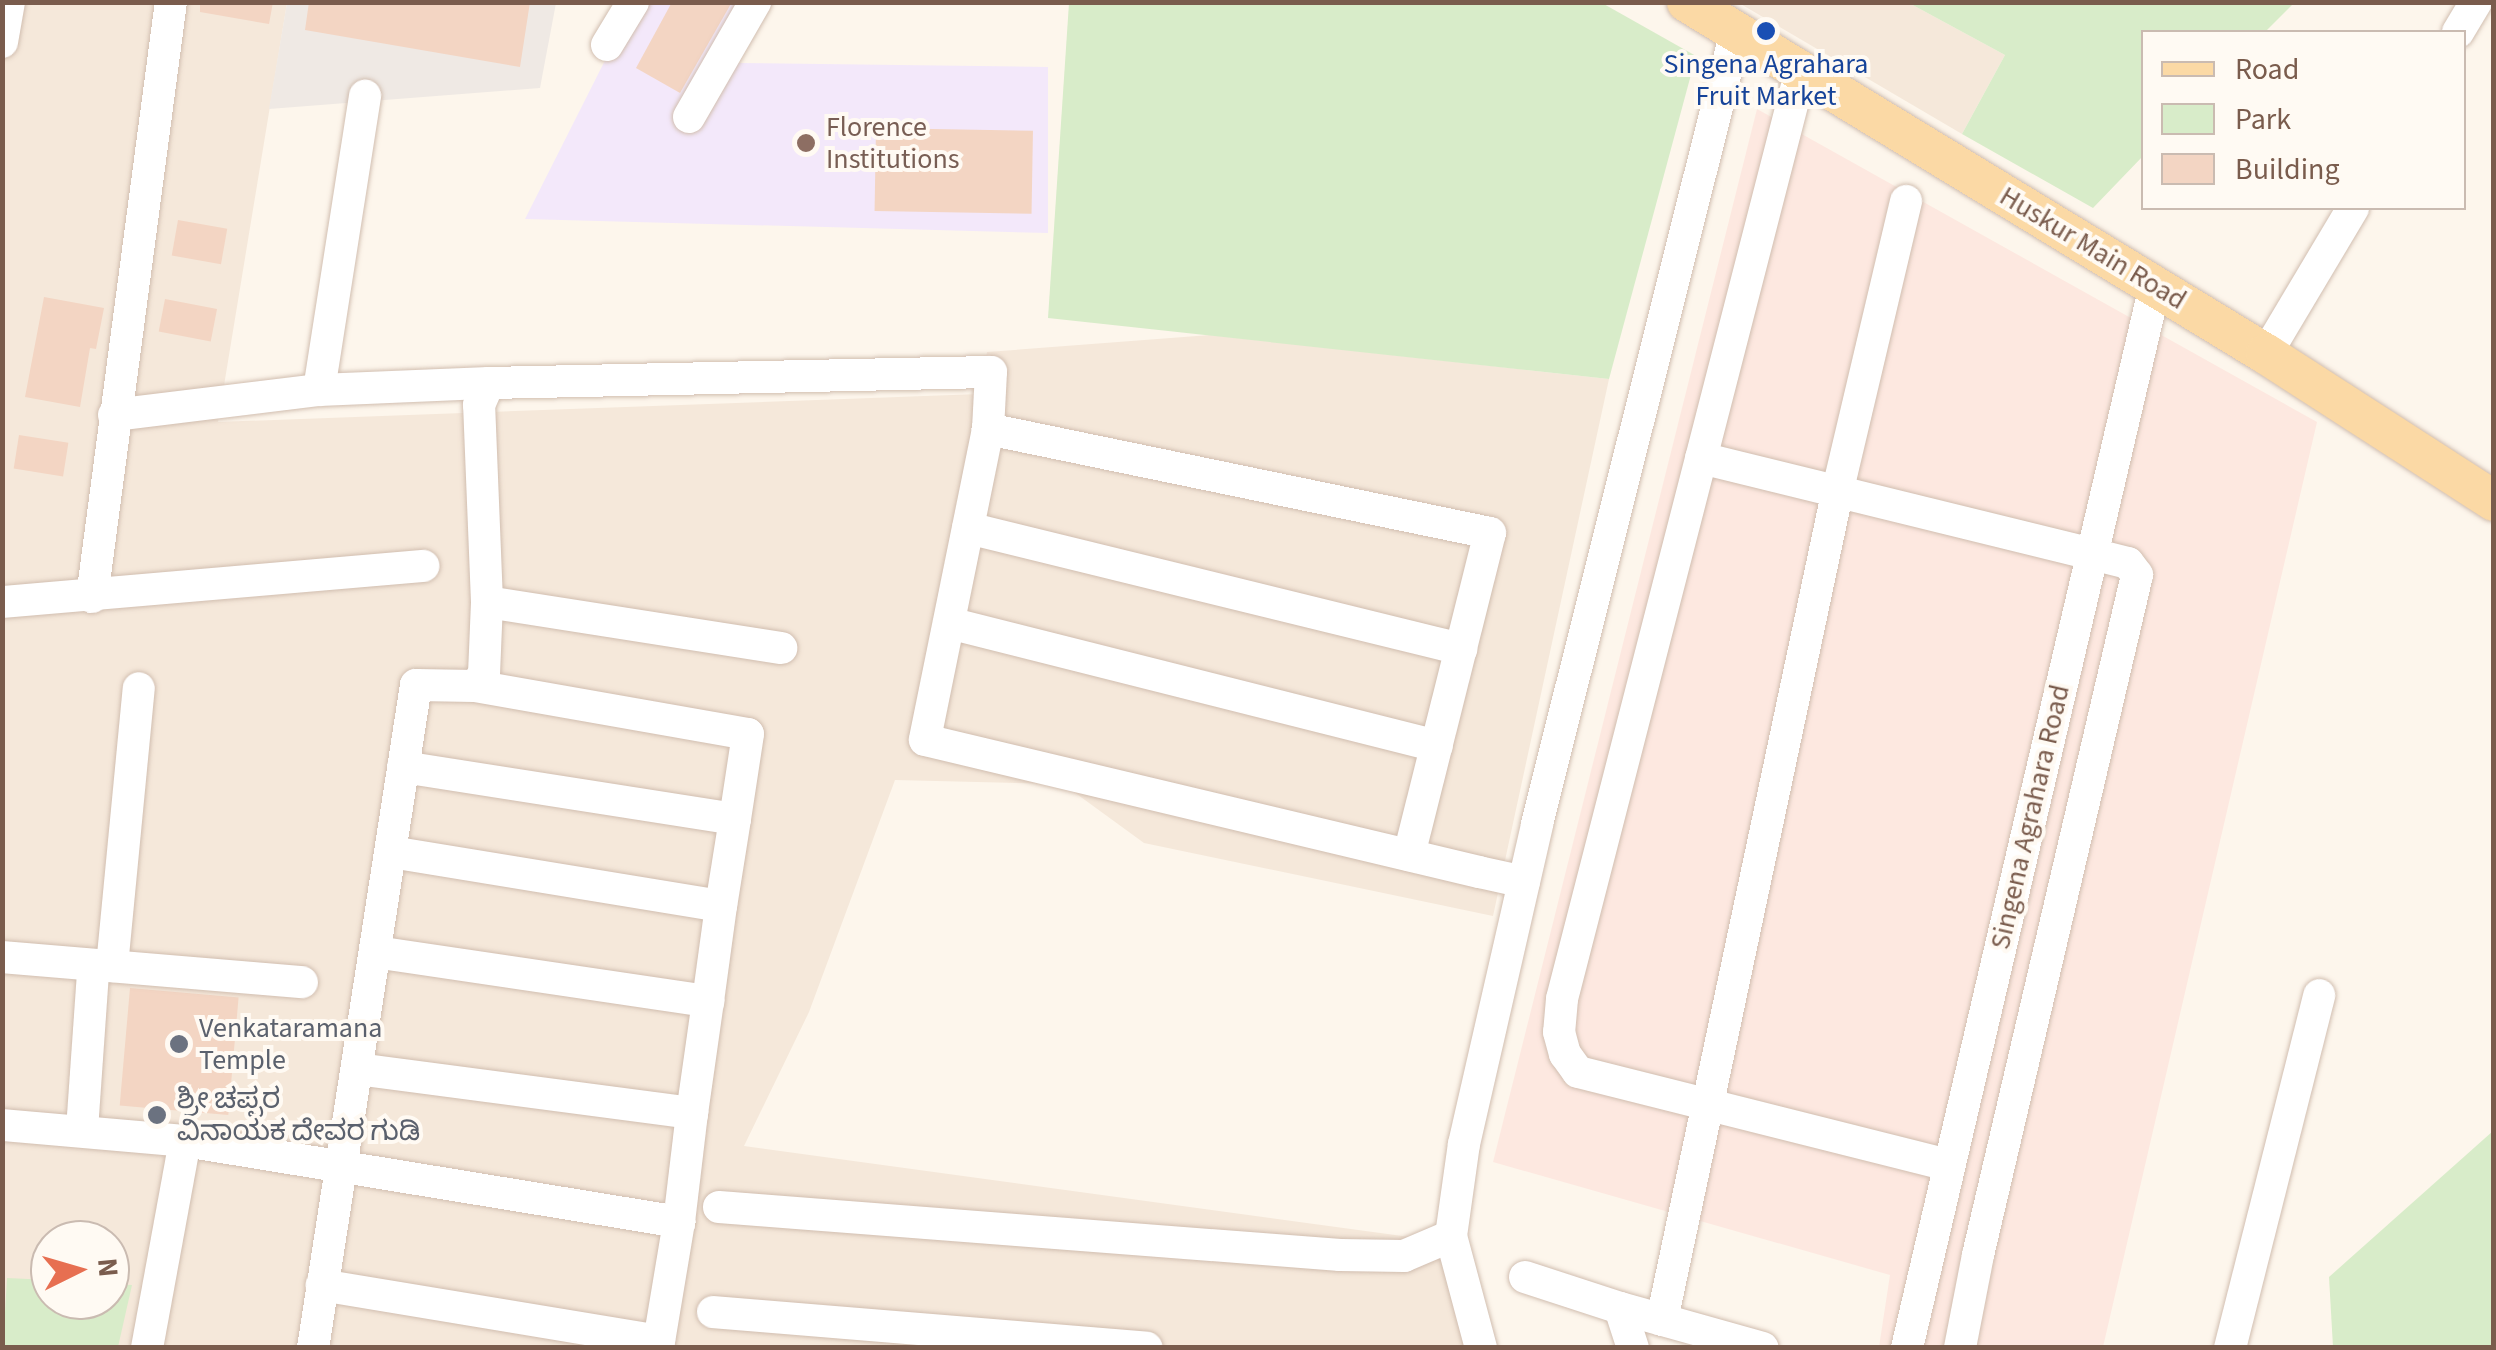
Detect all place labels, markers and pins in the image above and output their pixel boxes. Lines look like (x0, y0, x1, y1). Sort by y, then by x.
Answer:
marker: Singena Agrahara Fruit Market (1755, 20, 1777, 42)
place label: Singena Agrahara Fruit Market (1664, 47, 1868, 113)
place label: Florence Institutions (826, 110, 959, 176)
marker: Florence Institutions (795, 132, 817, 154)
place label: Venkataramana Temple (199, 1011, 382, 1077)
marker: Venkataramana Temple (168, 1033, 190, 1055)
place label: ಶ್ರೀ ಚಪ್ಪರ ವಿನಾಯಕ ದೇವರ ಗುಡಿ (177, 1082, 420, 1148)
marker: ಶ್ರೀ ಚಪ್ಪರ ವಿನಾಯಕ ದೇವರ ಗುಡಿ (146, 1104, 168, 1126)

